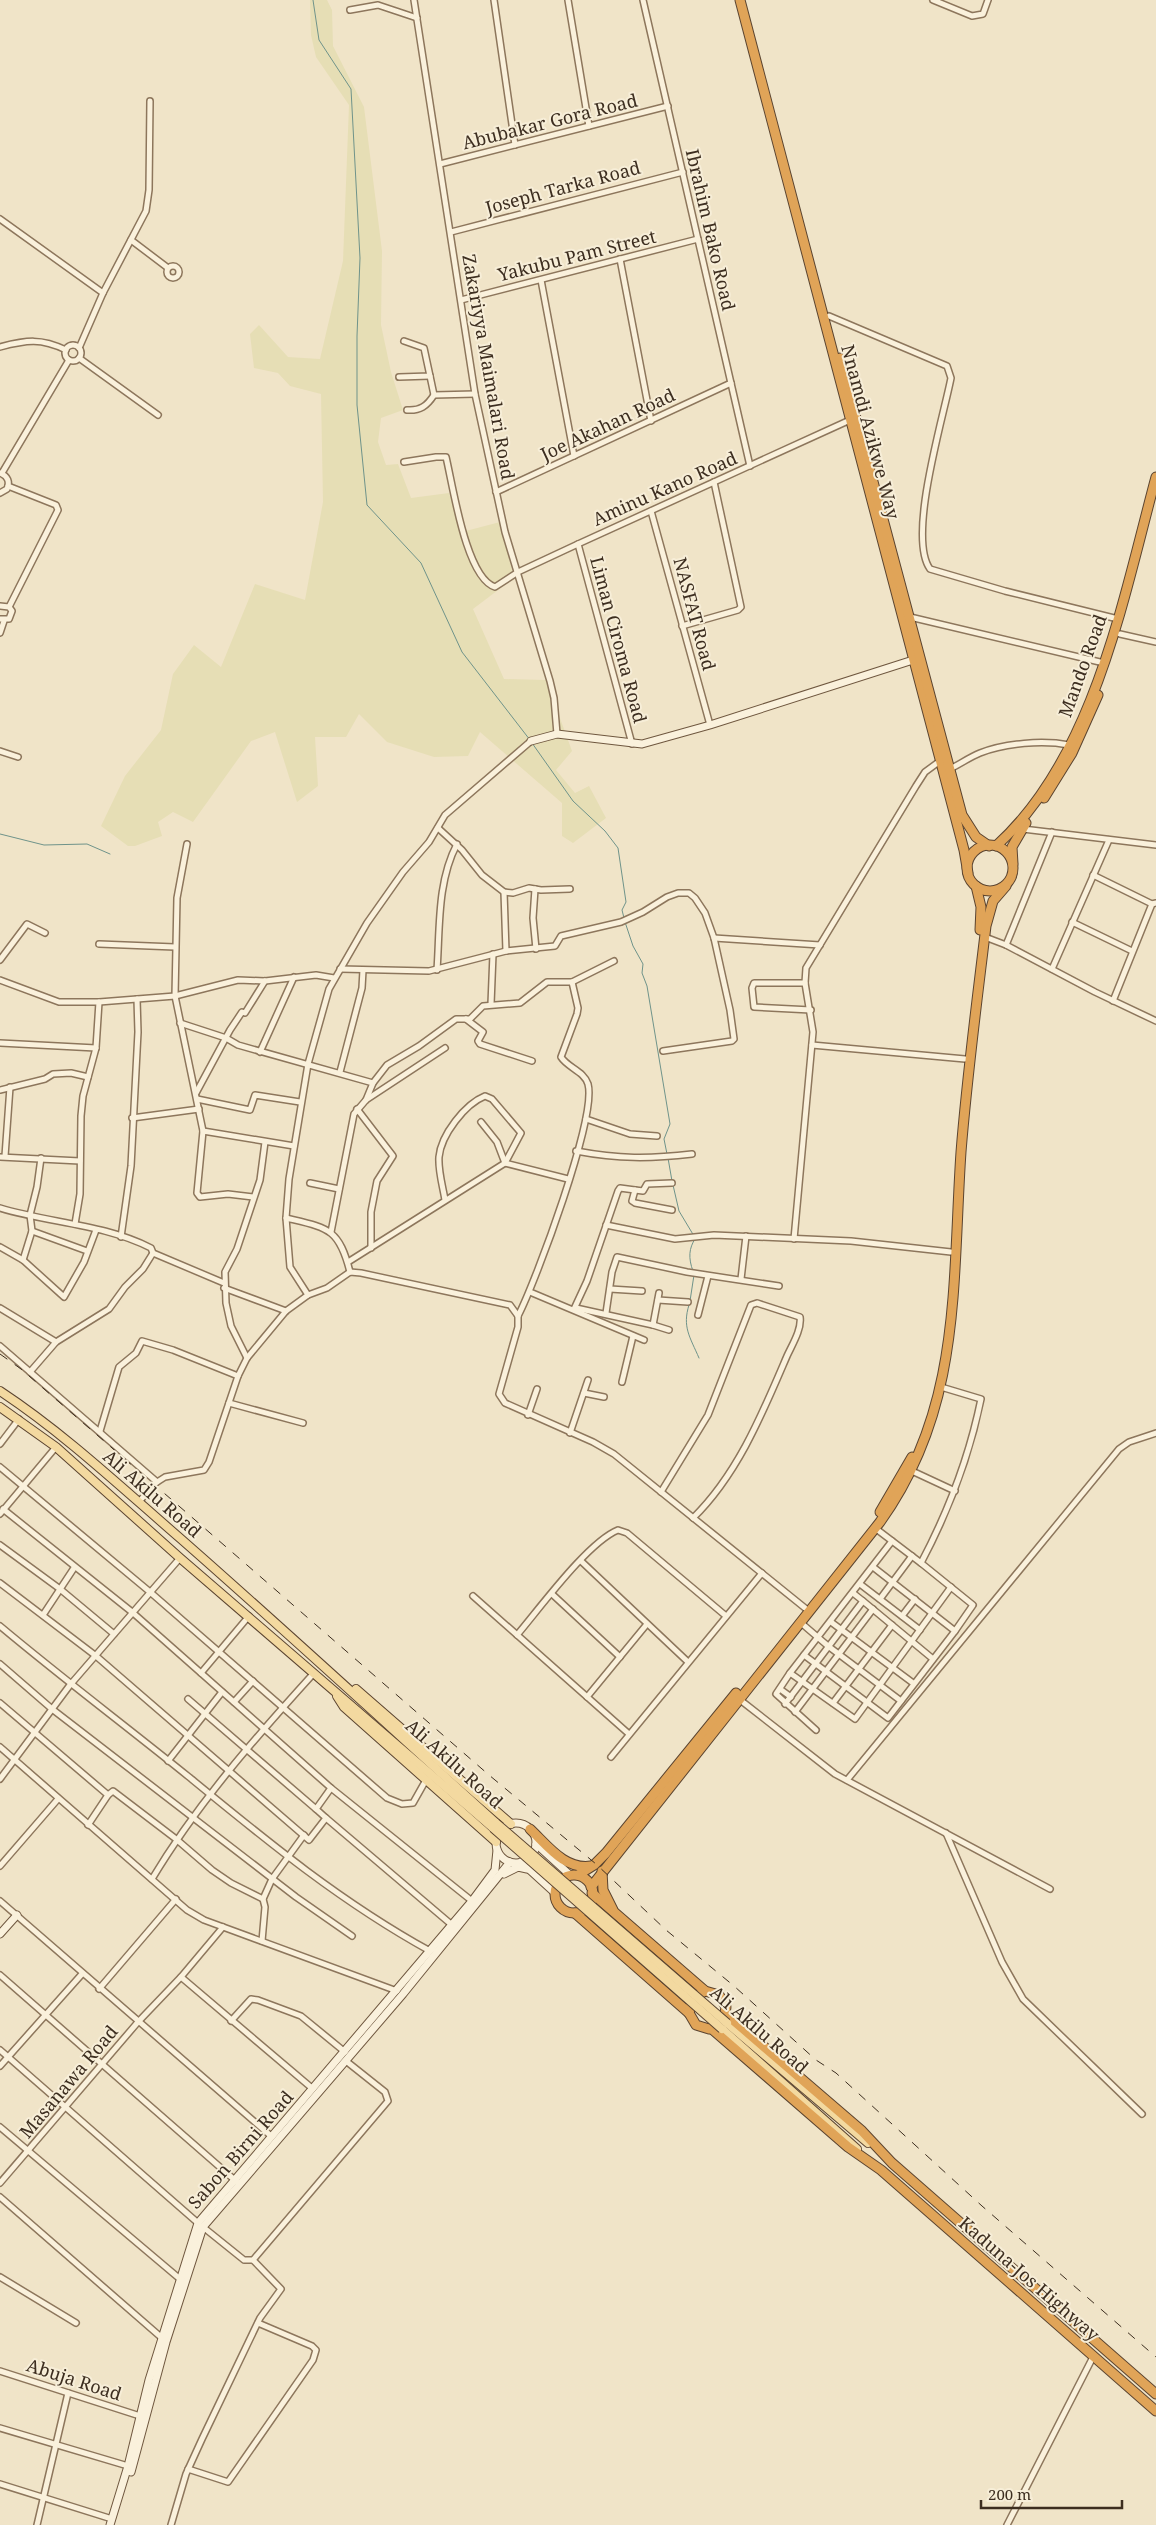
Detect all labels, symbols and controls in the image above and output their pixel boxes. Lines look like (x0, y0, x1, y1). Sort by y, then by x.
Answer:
street label: Abubakar Gora Road (460, 88, 640, 154)
street label: Ibrahim Bako Road (681, 147, 741, 313)
street label: Joseph Tarka Road (482, 155, 643, 220)
street label: Yakubu Pam Street (494, 224, 658, 287)
street label: Zakariyya Maimalari Road (457, 252, 521, 482)
street label: Nnamdi Azikwe Way (836, 342, 906, 522)
street label: Joe Akahan Road (536, 382, 679, 466)
street label: Aminu Kano Road (588, 445, 741, 531)
street label: Liman Ciroma Road (585, 554, 653, 726)
street label: NASFAT Road (668, 554, 722, 673)
street label: Mando Road (1052, 611, 1112, 721)
street label: Ali Akilu Road (98, 1444, 207, 1543)
street label: Ali Akilu Road (401, 1713, 508, 1813)
street label: Ali Akilu Road (705, 1980, 814, 2079)
street label: Masanawa Road (14, 2020, 123, 2143)
street label: Sabon Birni Road (182, 2085, 298, 2213)
street label: Kaduna-Jos Highway (954, 2211, 1106, 2346)
street label: Abuja Road (24, 2352, 125, 2406)
scale bar (981, 2478, 1122, 2510)
text: 200 m (988, 2484, 1031, 2504)

